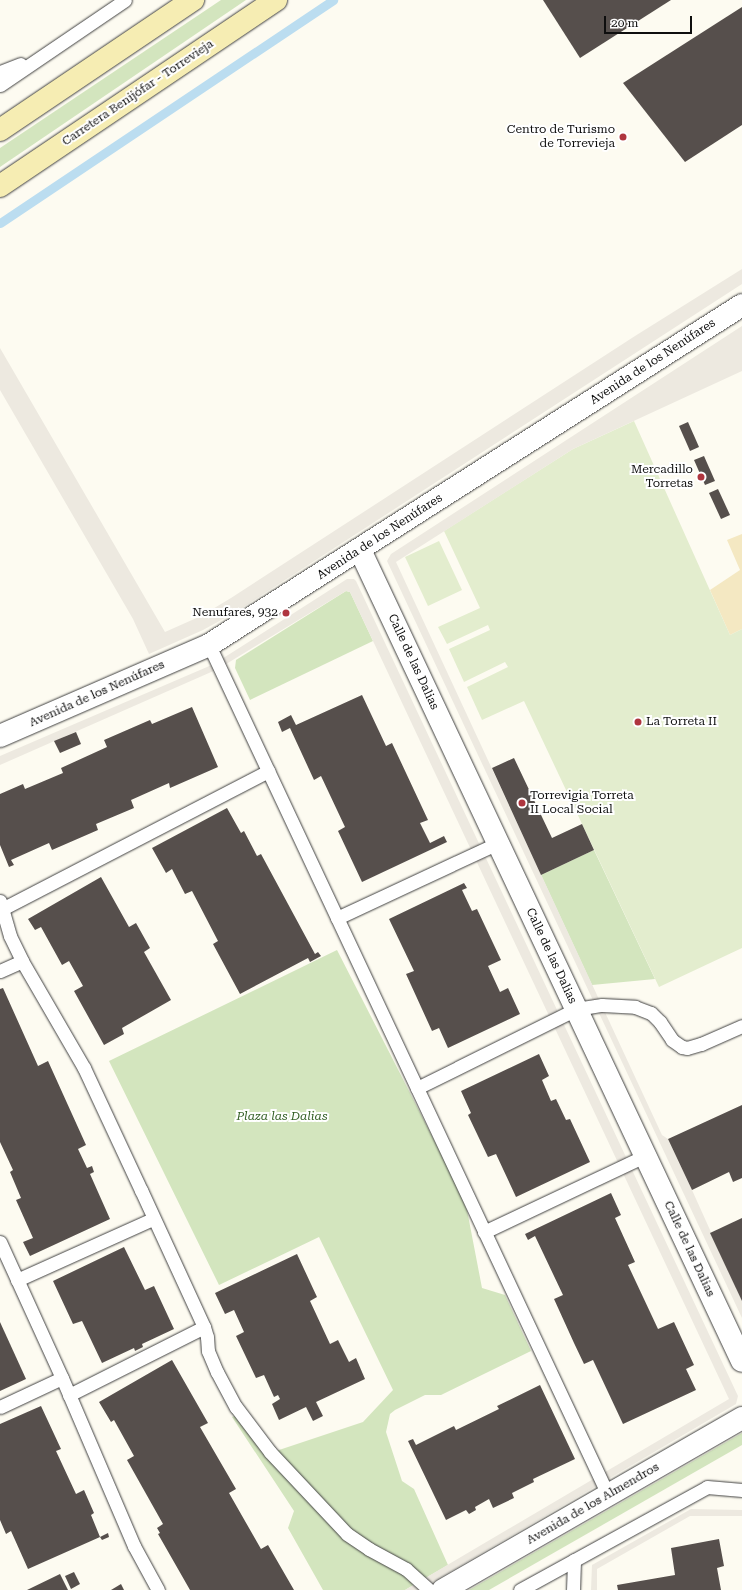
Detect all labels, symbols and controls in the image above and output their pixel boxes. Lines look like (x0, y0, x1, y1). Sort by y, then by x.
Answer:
scale bar (606, 8, 694, 34)
text: 20 m (611, 16, 638, 30)
street label: Carretera Benijófar - Torrevieja (60, 37, 216, 149)
place label: Centro de Turismo de Torrevieja (507, 123, 615, 151)
marker: Centro de Turismo de Torrevieja (618, 132, 628, 142)
street label: Avenida de los Nenúfares (588, 316, 718, 408)
place label: Mercadillo Torretas (631, 463, 693, 491)
marker: Mercadillo Torretas (696, 472, 706, 482)
street label: Avenida de los Nenúfares (315, 491, 445, 583)
place label: Nenufares, 932 (192, 606, 278, 620)
marker: Nenufares, 932 (281, 608, 291, 618)
street label: Calle de las Dalias (385, 612, 441, 712)
street label: Avenida de los Nenúfares (27, 658, 167, 730)
place label: La Torreta II (646, 715, 717, 729)
marker: La Torreta II (633, 717, 643, 727)
place label: Torrevigia Torreta II Local Social (530, 789, 634, 817)
marker: Torrevigia Torreta II Local Social (517, 798, 527, 808)
street label: Calle de las Dalias (523, 906, 579, 1006)
park label: Plaza las Dalias (236, 1110, 328, 1124)
street label: Calle de las Dalias (661, 1199, 717, 1299)
street label: Avenida de los Almendros (524, 1460, 662, 1548)

